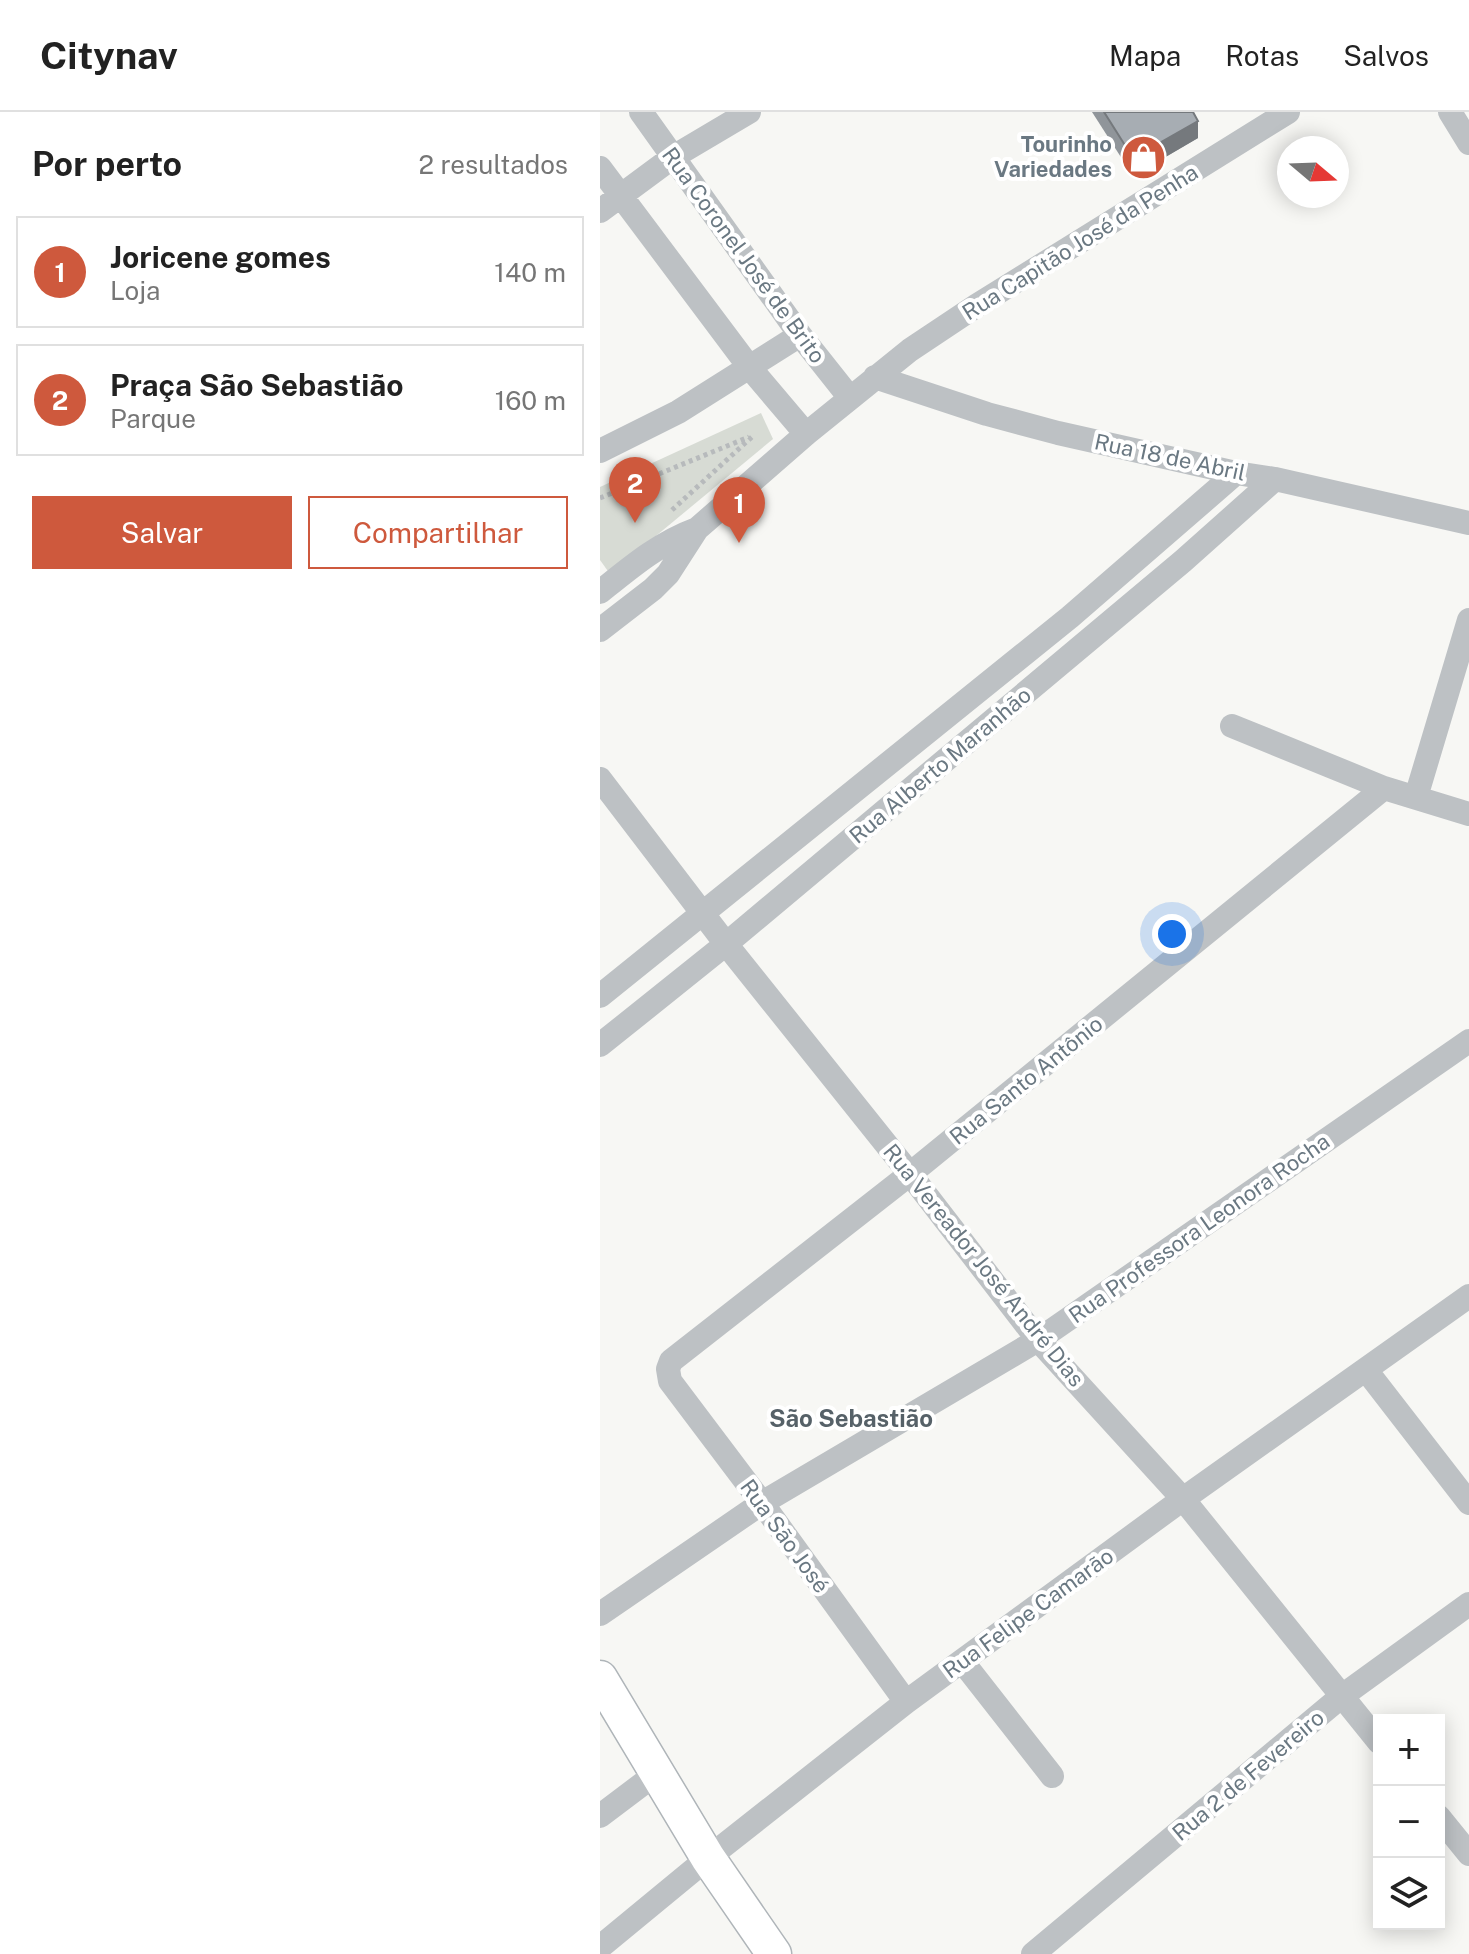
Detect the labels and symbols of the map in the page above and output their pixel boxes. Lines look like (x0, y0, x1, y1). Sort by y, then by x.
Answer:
place label: Tourinho Variedades (994, 131, 1112, 182)
shop icon: Tourinho Variedades (1119, 133, 1167, 181)
north arrow (1277, 136, 1349, 208)
street label: Rua Coronel José de Brito (657, 142, 831, 368)
street label: Rua Capitão José da Penha (957, 159, 1203, 325)
street label: Rua 18 de Abril (1092, 428, 1248, 486)
pin: 2 (609, 457, 661, 523)
pin: 1 (713, 477, 765, 543)
street label: Rua Alberto Maranhão (844, 681, 1036, 849)
your location (1152, 914, 1192, 954)
street label: Rua Santo Antônio (944, 1010, 1108, 1150)
street label: Rua Professora Leonora Rocha (1064, 1128, 1334, 1328)
street label: Rua Vereador José André Dias (878, 1139, 1090, 1391)
district label: São Sebastião (769, 1404, 933, 1432)
street label: Rua São José (735, 1474, 835, 1598)
street label: Rua Felipe Camarão (938, 1542, 1118, 1684)
street label: Rua 2 de Fevereiro (1167, 1704, 1329, 1846)

